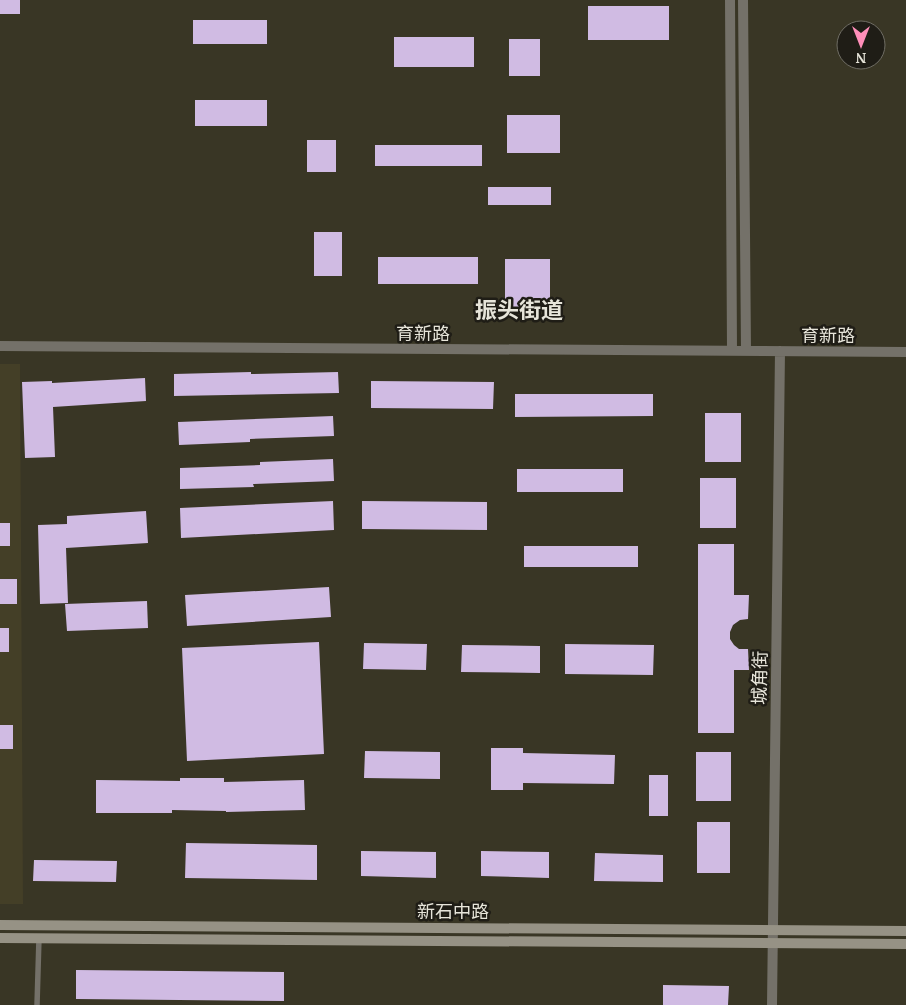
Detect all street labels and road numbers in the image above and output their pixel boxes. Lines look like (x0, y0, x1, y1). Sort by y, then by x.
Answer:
street label: 育新路 (396, 321, 450, 345)
street label: 育新路 (801, 323, 855, 347)
street label: 城角街 (747, 651, 771, 705)
street label: 新石中路 (417, 899, 489, 923)

